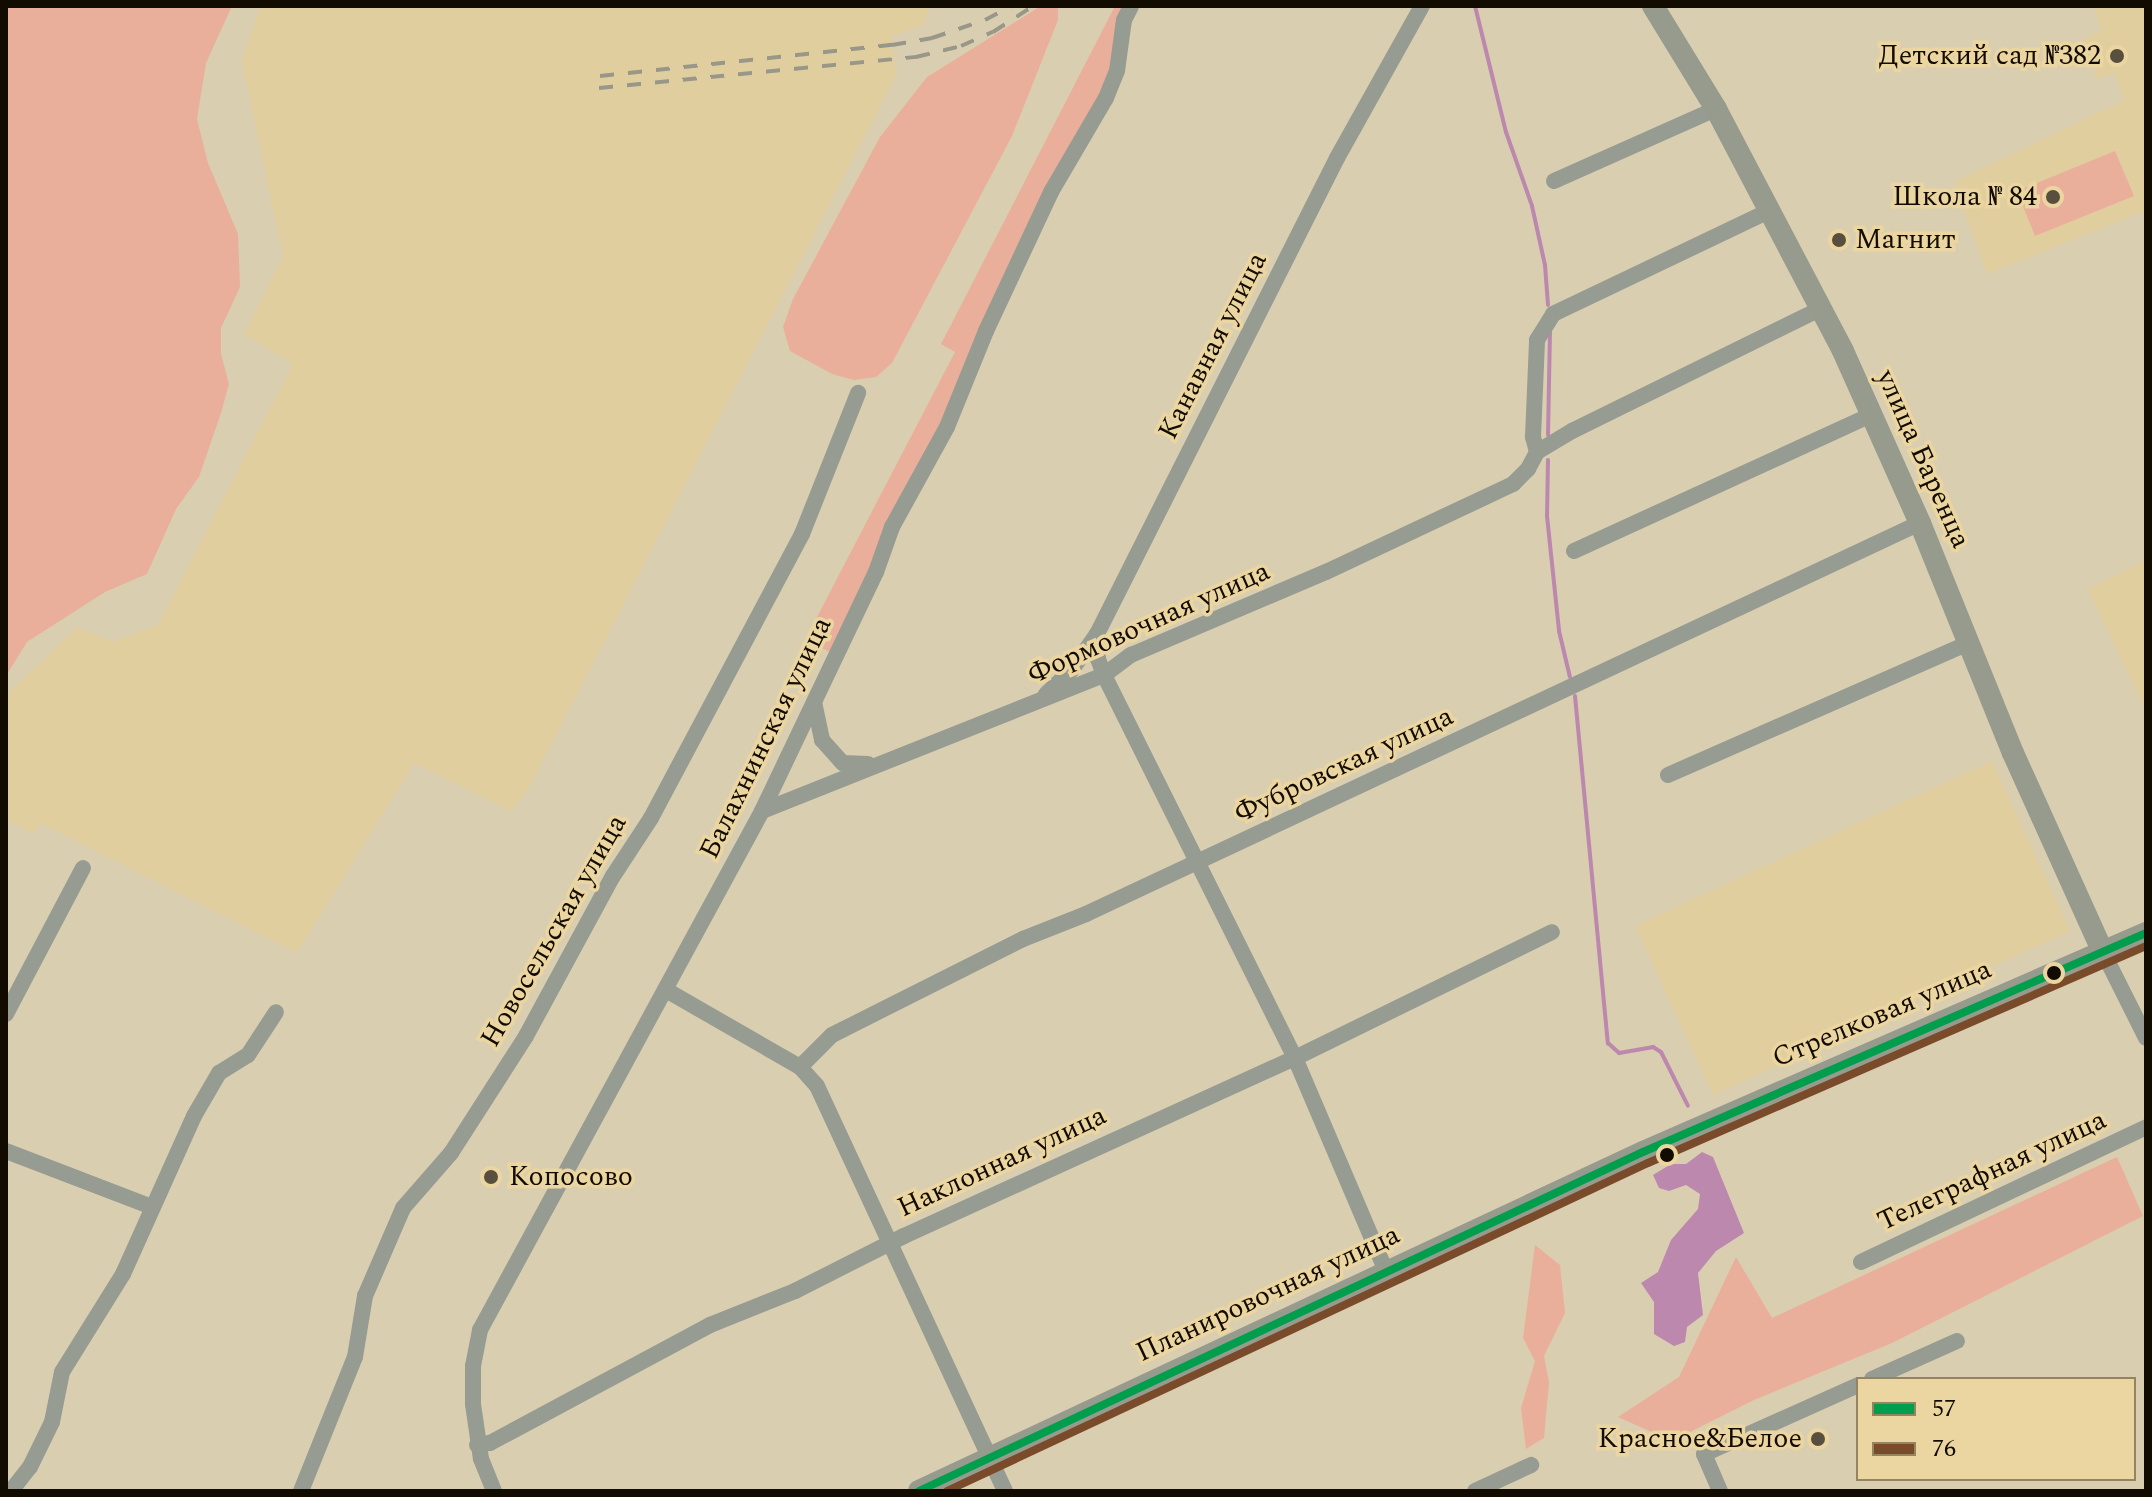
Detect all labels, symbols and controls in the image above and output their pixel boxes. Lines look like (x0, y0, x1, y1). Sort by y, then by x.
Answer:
place label: Детский сад №382 (1879, 39, 2101, 73)
marker: Детский сад №382 (2108, 47, 2126, 65)
place label: Школа № 84 (1892, 180, 2037, 214)
marker: Школа № 84 (2044, 188, 2062, 206)
place label: Магнит (1855, 223, 1955, 257)
marker: Магнит (1830, 231, 1848, 249)
street label: Канавная улица (1151, 247, 1275, 445)
street label: улица Баренца (1869, 365, 1977, 553)
street label: Формовочная улица (1023, 554, 1275, 692)
street label: Балахнинская улица (693, 612, 839, 864)
street label: Фубровская улица (1229, 700, 1459, 830)
street label: Новосельская улица (474, 809, 634, 1053)
street label: Стрелковая улица (1767, 953, 1997, 1075)
unlabelled marker (2046, 965, 2062, 981)
street label: Наклонная улица (892, 1099, 1112, 1225)
street label: Телеграфная улица (1872, 1103, 2112, 1239)
unlabelled marker (1659, 1147, 1675, 1163)
place label: Копосово (509, 1160, 633, 1194)
marker: Копосово (480, 1166, 502, 1188)
street label: Планировочная улица (1131, 1218, 1405, 1370)
legend (1856, 1377, 2136, 1481)
text: 57 (1932, 1391, 1956, 1427)
place label: Красное&Белое (1598, 1422, 1802, 1456)
marker: Красное&Белое (1809, 1430, 1827, 1448)
text: 76 (1932, 1431, 1956, 1467)

